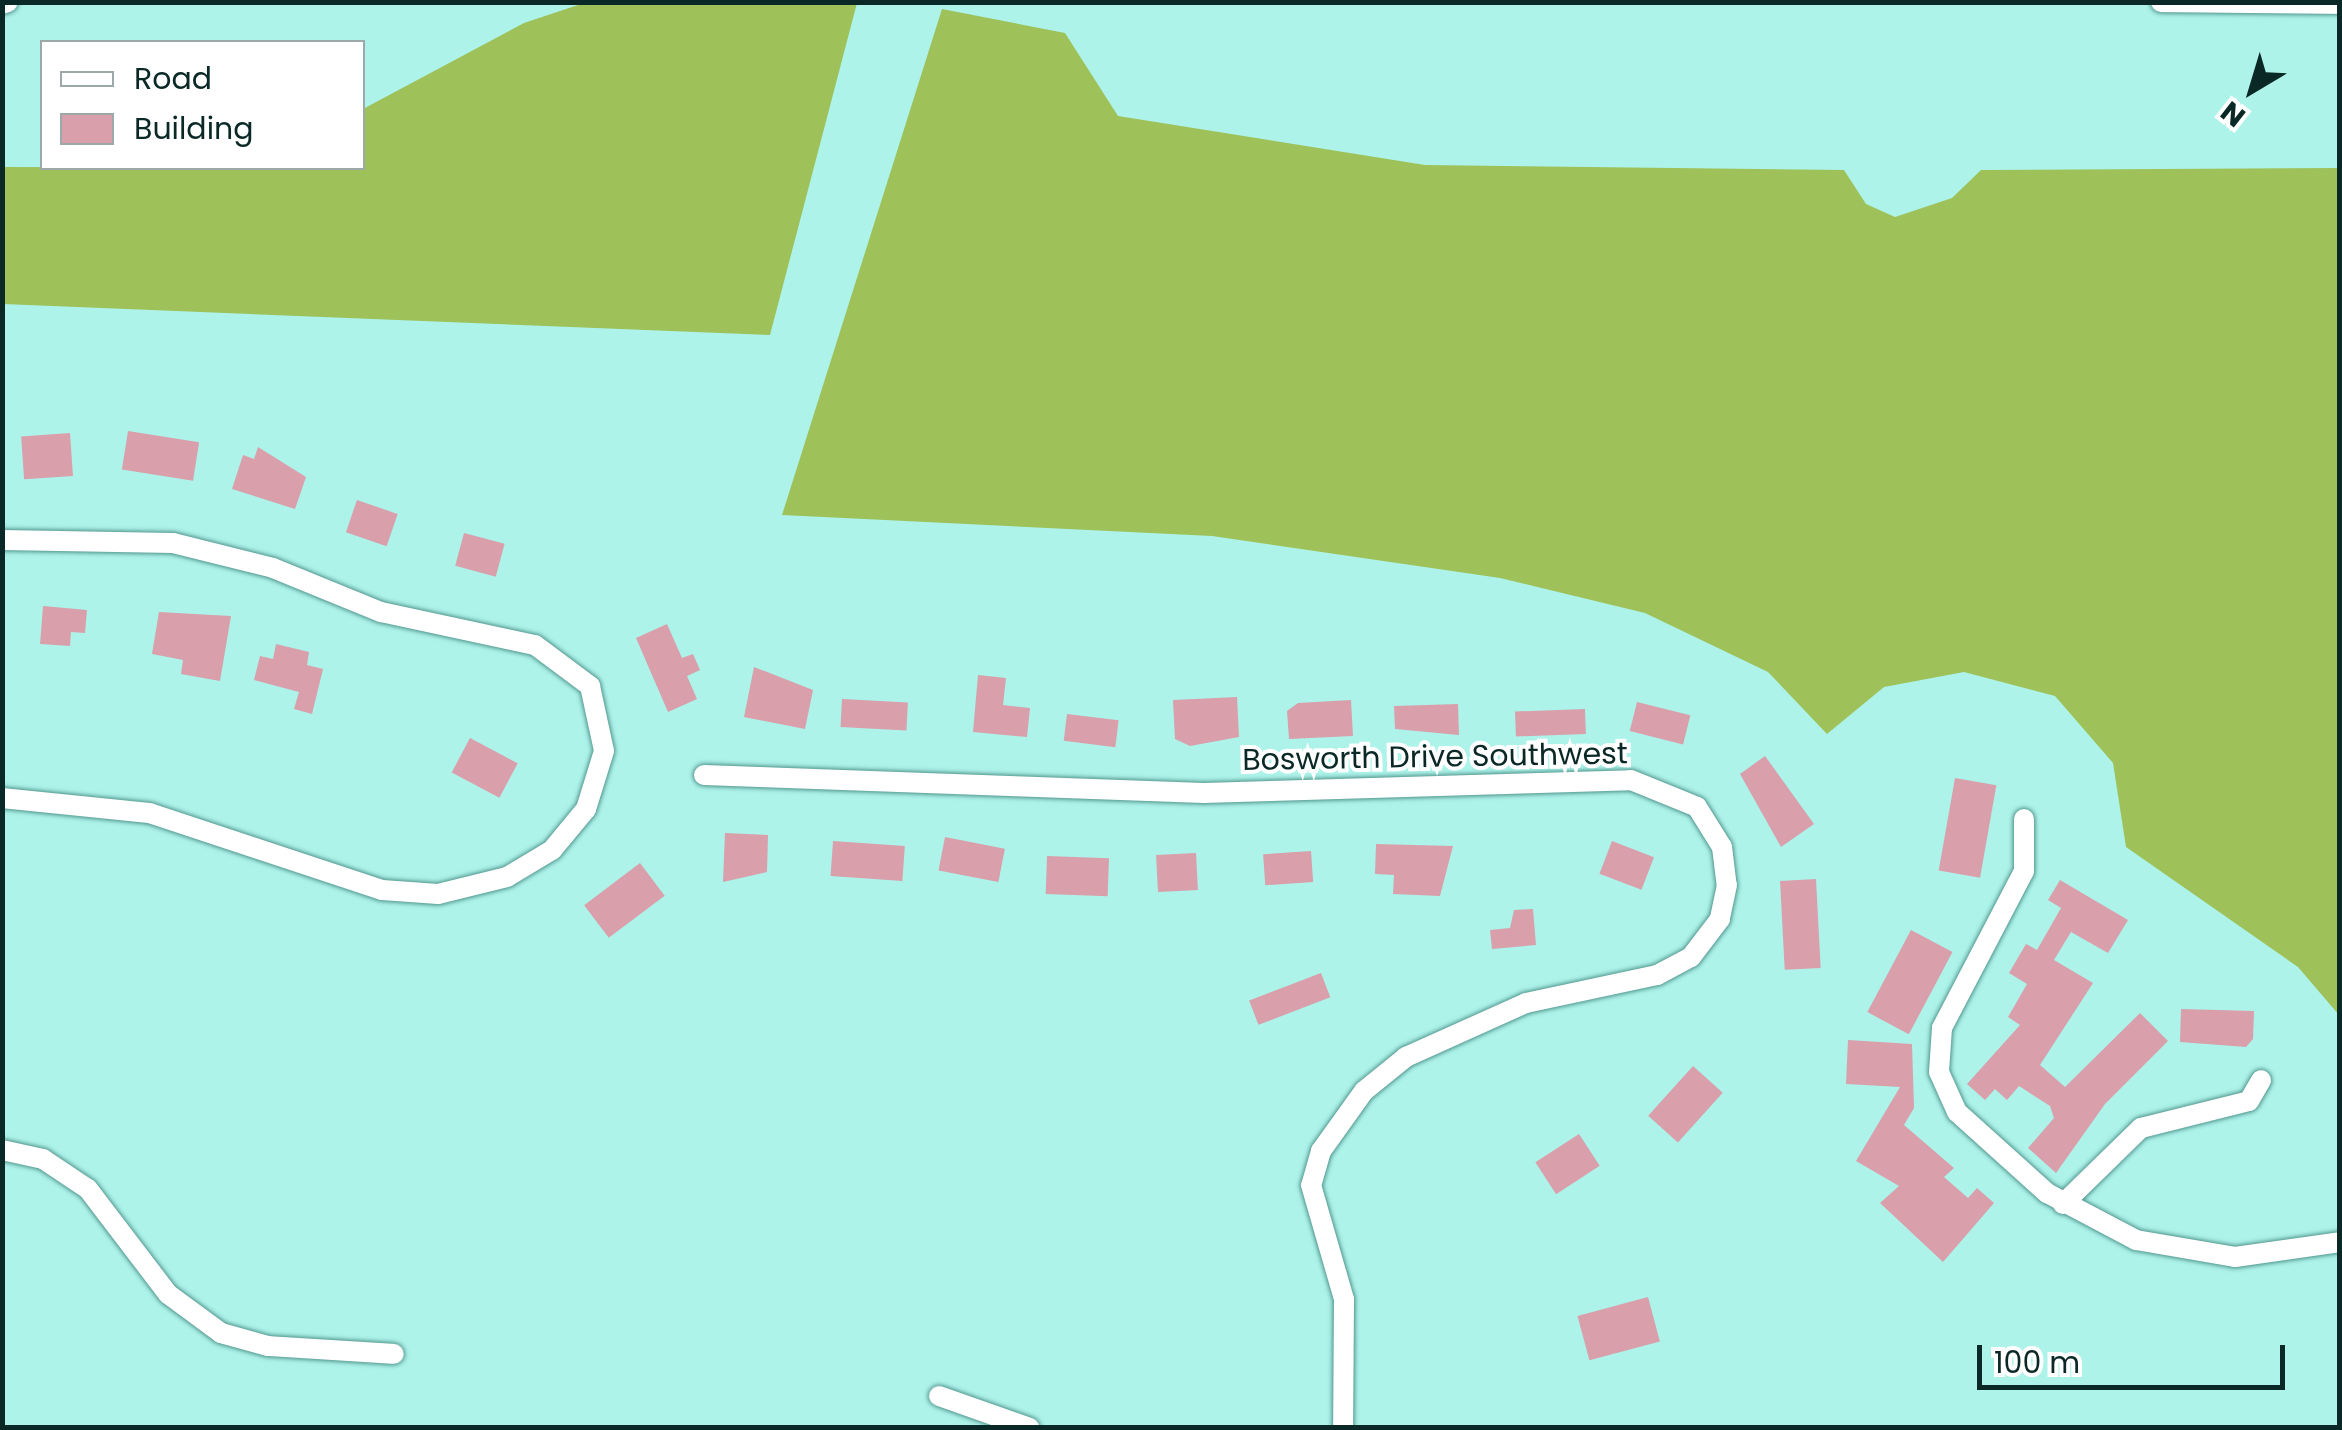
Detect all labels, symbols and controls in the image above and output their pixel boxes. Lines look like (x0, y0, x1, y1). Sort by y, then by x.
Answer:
legend (40, 40, 365, 170)
north arrow (2202, 40, 2302, 140)
text: Road (134, 57, 212, 100)
text: N (2213, 92, 2254, 136)
text: Building (134, 107, 254, 150)
street label: Bosworth Drive Southwest (1242, 736, 1628, 778)
scale bar (1982, 1325, 2290, 1387)
text: 100 m (1994, 1341, 2080, 1384)

